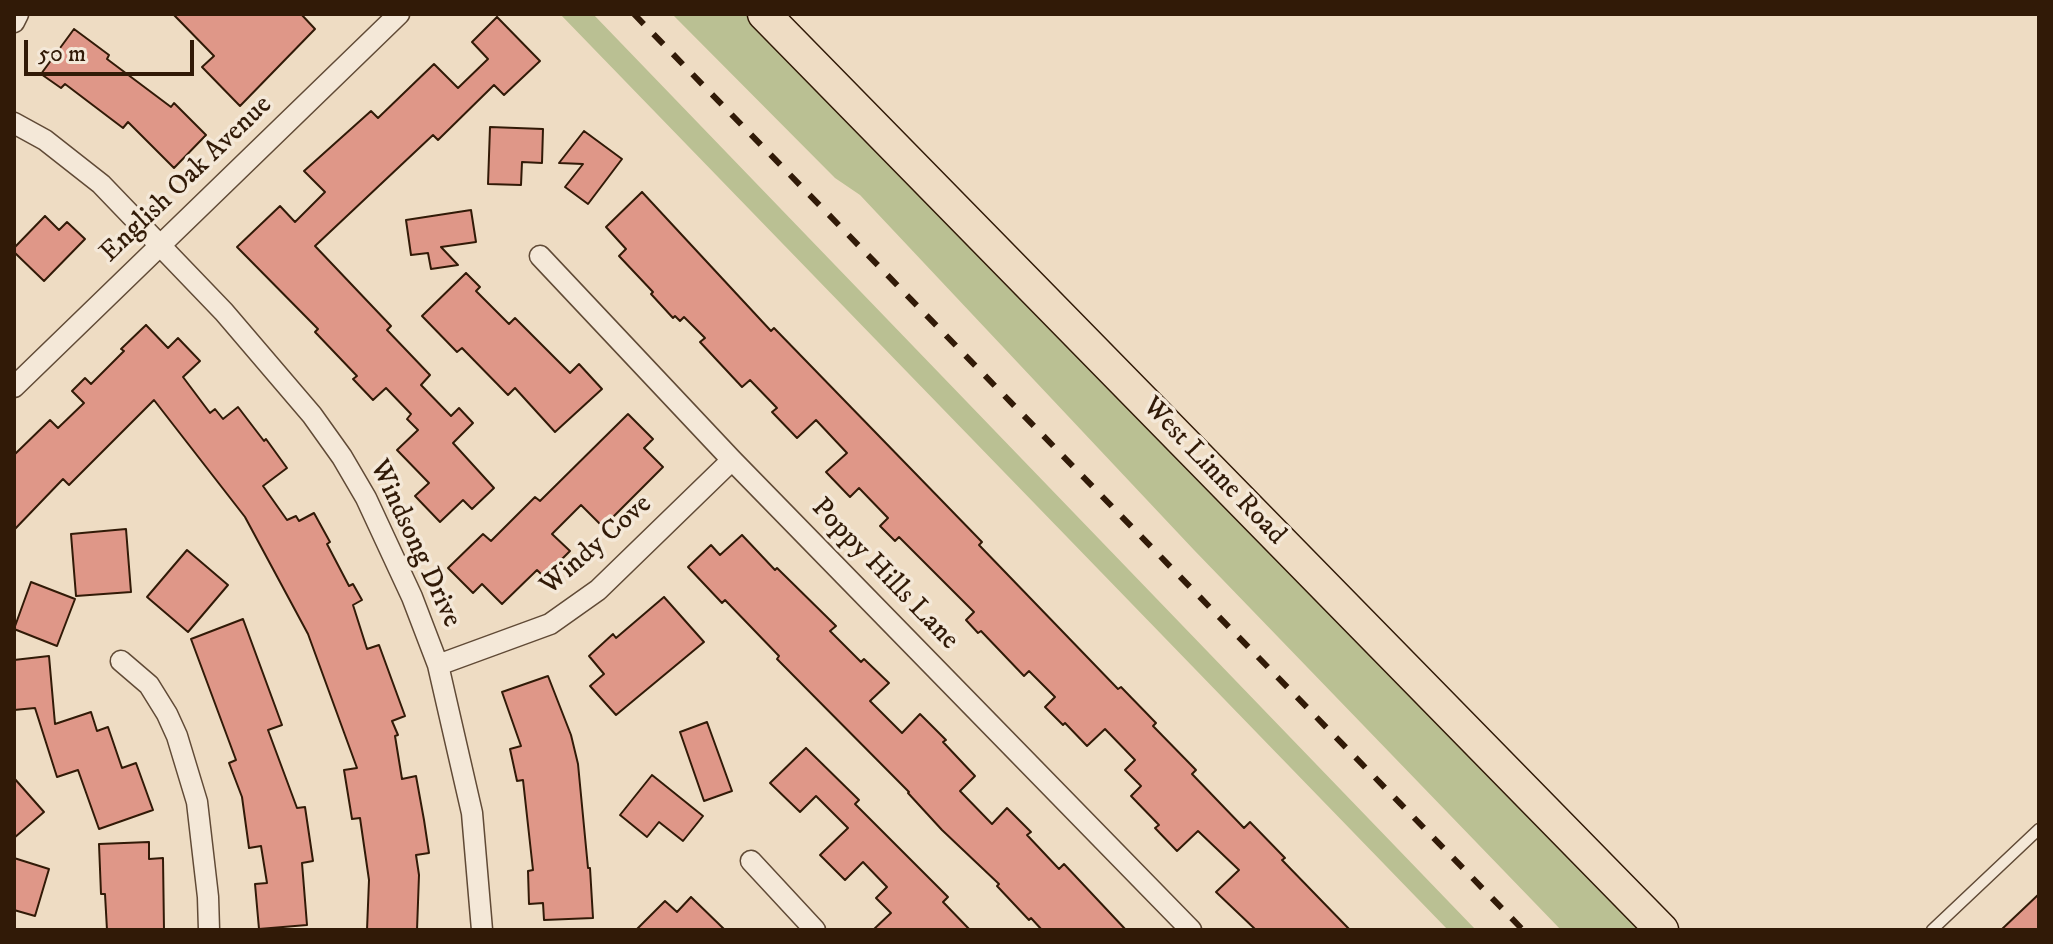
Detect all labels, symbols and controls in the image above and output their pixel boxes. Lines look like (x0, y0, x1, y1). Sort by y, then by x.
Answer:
scale bar (28, 24, 198, 74)
text: 50 m (38, 39, 86, 69)
street label: English Oak Avenue (94, 89, 280, 271)
street label: West Linne Road (1134, 391, 1292, 553)
street label: Windsong Drive (361, 455, 467, 633)
street label: Windy Cove (534, 489, 660, 603)
street label: Poppy Hills Lane (803, 492, 965, 658)

